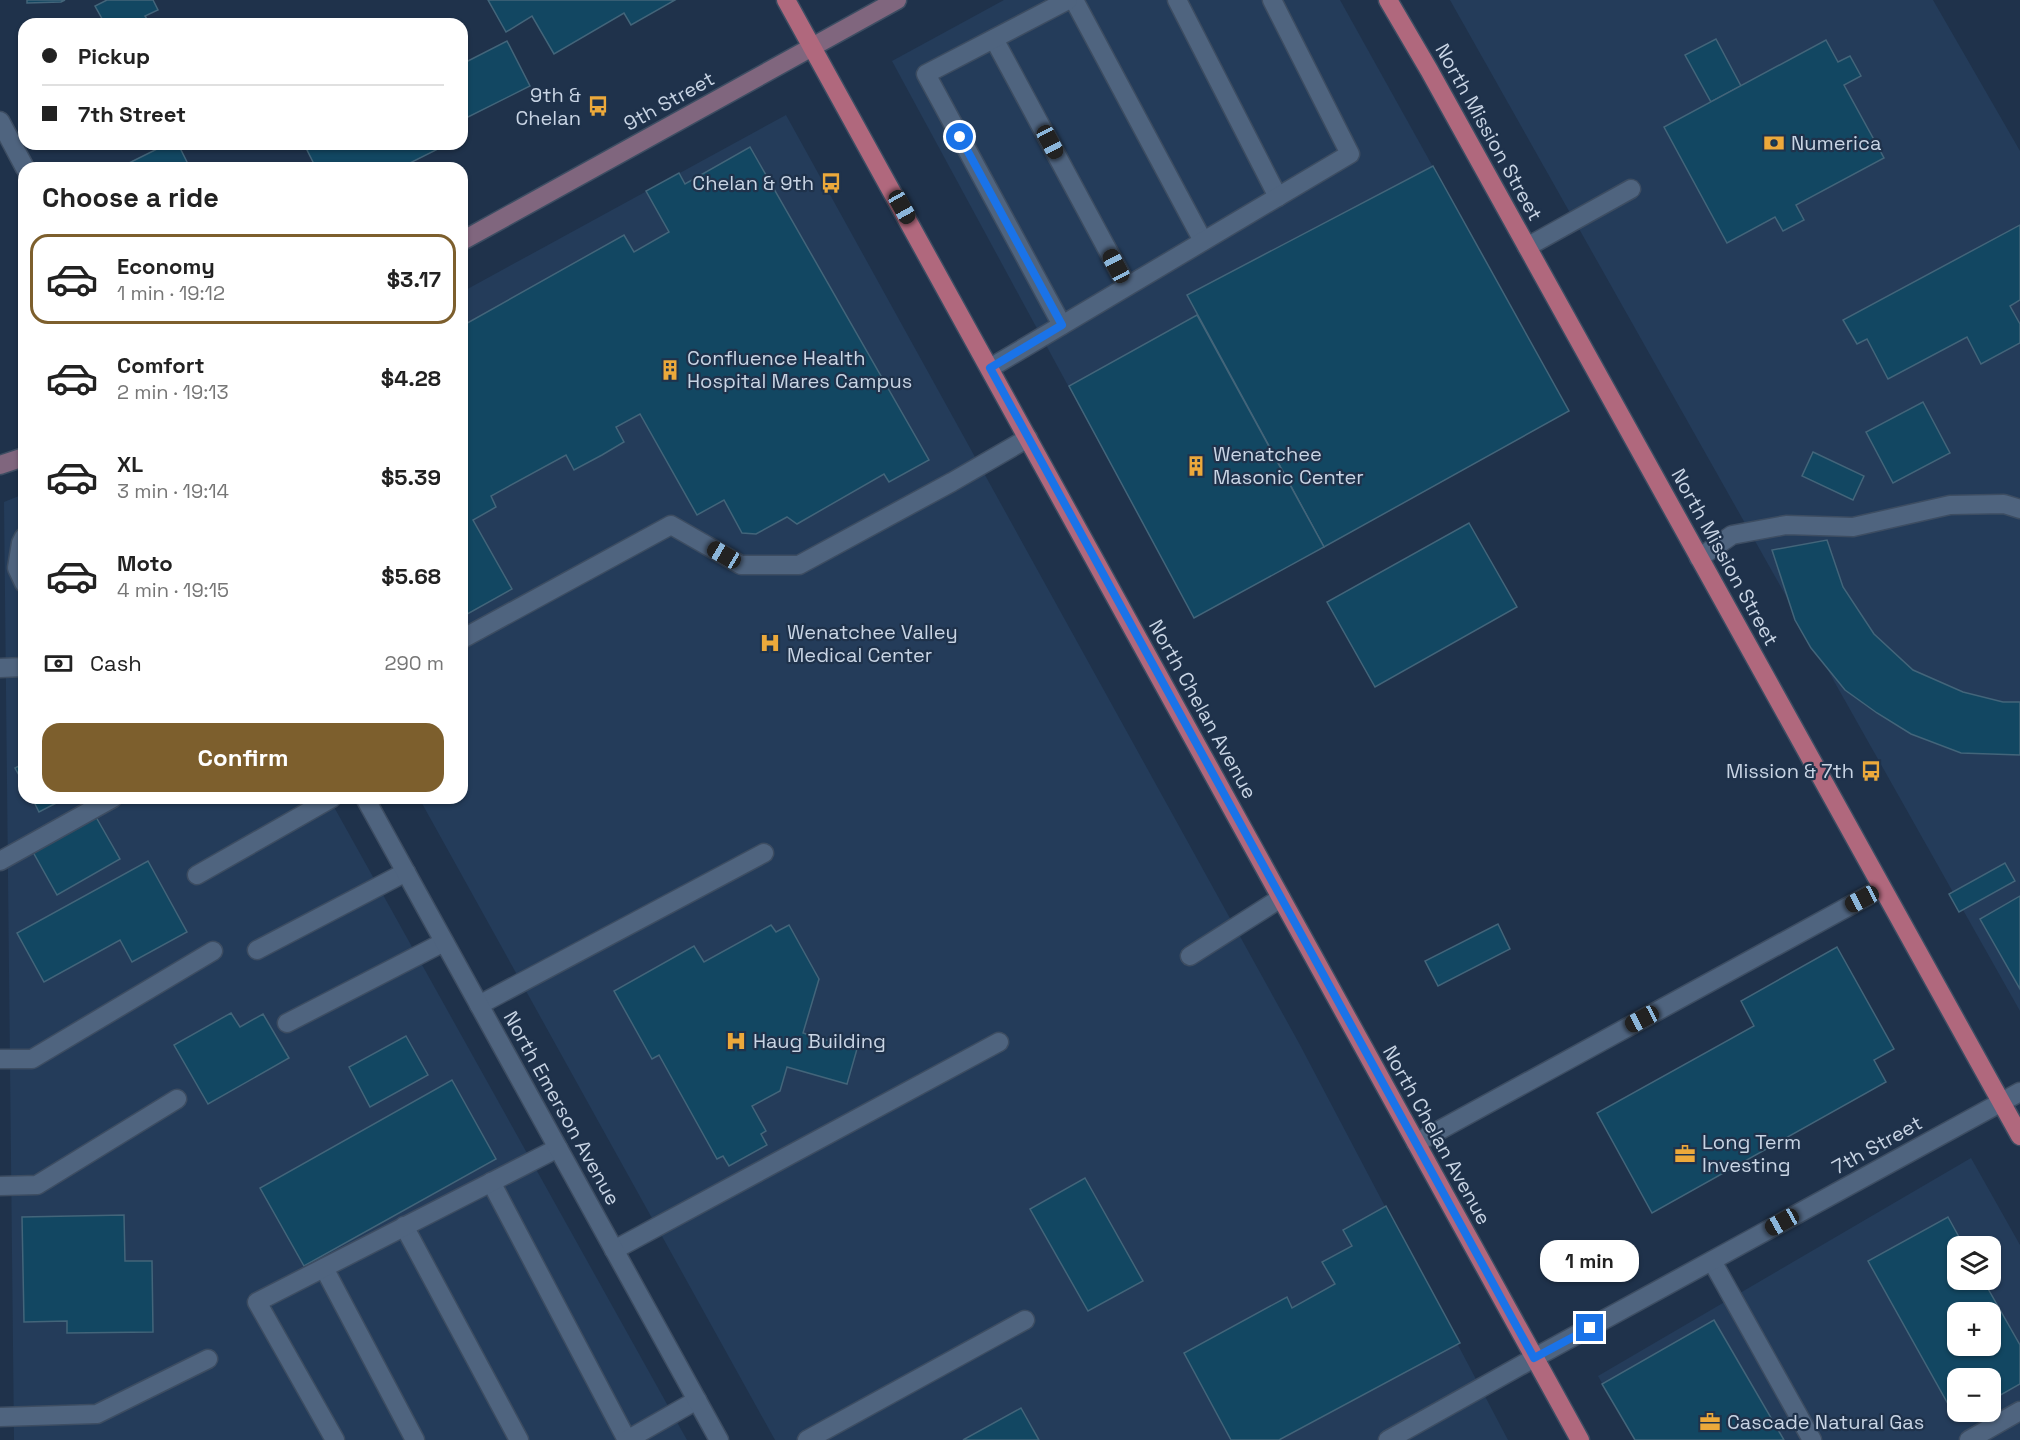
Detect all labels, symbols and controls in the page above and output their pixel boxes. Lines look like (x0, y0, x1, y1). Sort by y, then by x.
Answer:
street label: North Mission Street (1429, 39, 1549, 225)
text: Pickup (78, 42, 150, 70)
street label: 9th Street (619, 65, 719, 137)
place label: 9th & Chelan (515, 82, 581, 131)
bus stop icon: 9th & Chelan (586, 94, 610, 118)
text: 7th Street (78, 100, 186, 128)
car (1034, 122, 1066, 162)
route start (946, 123, 973, 150)
place label: Numerica (1791, 130, 1881, 156)
bank icon: Numerica (1762, 131, 1786, 155)
place label: Chelan & 9th (692, 170, 814, 196)
bus stop icon: Chelan & 9th (819, 171, 843, 195)
text: Choose a ride (42, 180, 219, 215)
car (885, 187, 919, 227)
car (1100, 246, 1132, 286)
icon: car (45, 252, 99, 306)
text: Economy (117, 252, 215, 280)
text: $3.17 (387, 265, 441, 293)
text: 1 min · 19:12 (117, 280, 225, 306)
place label: Confluence Health Hospital Mares Campus (687, 345, 912, 394)
icon: car (45, 351, 99, 405)
text: Comfort (117, 351, 205, 379)
building icon: Confluence Health Hospital Mares Campus (658, 358, 682, 382)
text: $4.28 (381, 364, 441, 392)
text: 2 min · 19:13 (117, 379, 229, 405)
place label: Wenatchee Masonic Center (1213, 441, 1364, 490)
icon: car (45, 450, 99, 504)
text: XL (117, 450, 143, 478)
building icon: Wenatchee Masonic Center (1184, 454, 1208, 478)
text: $5.39 (381, 463, 441, 491)
street label: North Mission Street (1665, 464, 1785, 650)
text: 3 min · 19:14 (117, 478, 229, 504)
car (704, 538, 744, 572)
icon: car (45, 549, 99, 603)
text: Moto (117, 549, 173, 577)
text: $5.68 (381, 562, 441, 590)
text: 4 min · 19:15 (117, 577, 229, 603)
street label: North Chelan Avenue (1143, 615, 1263, 803)
place label: Wenatchee Valley Medical Center (787, 619, 958, 668)
hospital icon: Wenatchee Valley Medical Center (758, 631, 782, 655)
icon: cash (42, 647, 75, 680)
text: Cash (90, 649, 142, 677)
text: 290 m (385, 650, 444, 676)
button: Confirm (42, 723, 444, 792)
place label: Mission & 7th (1726, 758, 1854, 784)
bus stop icon: Mission & 7th (1859, 759, 1883, 783)
car (1842, 883, 1882, 915)
car (1622, 1003, 1662, 1035)
street label: North Emerson Avenue (498, 1006, 626, 1210)
place label: Haug Building (753, 1028, 886, 1054)
hospital icon: Haug Building (724, 1029, 748, 1053)
street label: North Chelan Avenue (1377, 1041, 1497, 1229)
street label: 7th Street (1827, 1110, 1927, 1180)
place label: Long Term Investing (1702, 1129, 1801, 1178)
office icon: Long Term Investing (1673, 1142, 1697, 1166)
car (1762, 1205, 1802, 1239)
map controls (1947, 1236, 2001, 1422)
button: layers (1947, 1236, 2001, 1290)
callout: 1 min (1540, 1241, 1640, 1283)
text: 1 min (1565, 1248, 1614, 1274)
button: + (1947, 1302, 2001, 1356)
route end (1576, 1314, 1603, 1341)
button: − (1947, 1368, 2001, 1422)
place label: Cascade Natural Gas (1727, 1409, 1924, 1435)
office icon: Cascade Natural Gas (1698, 1410, 1722, 1434)

